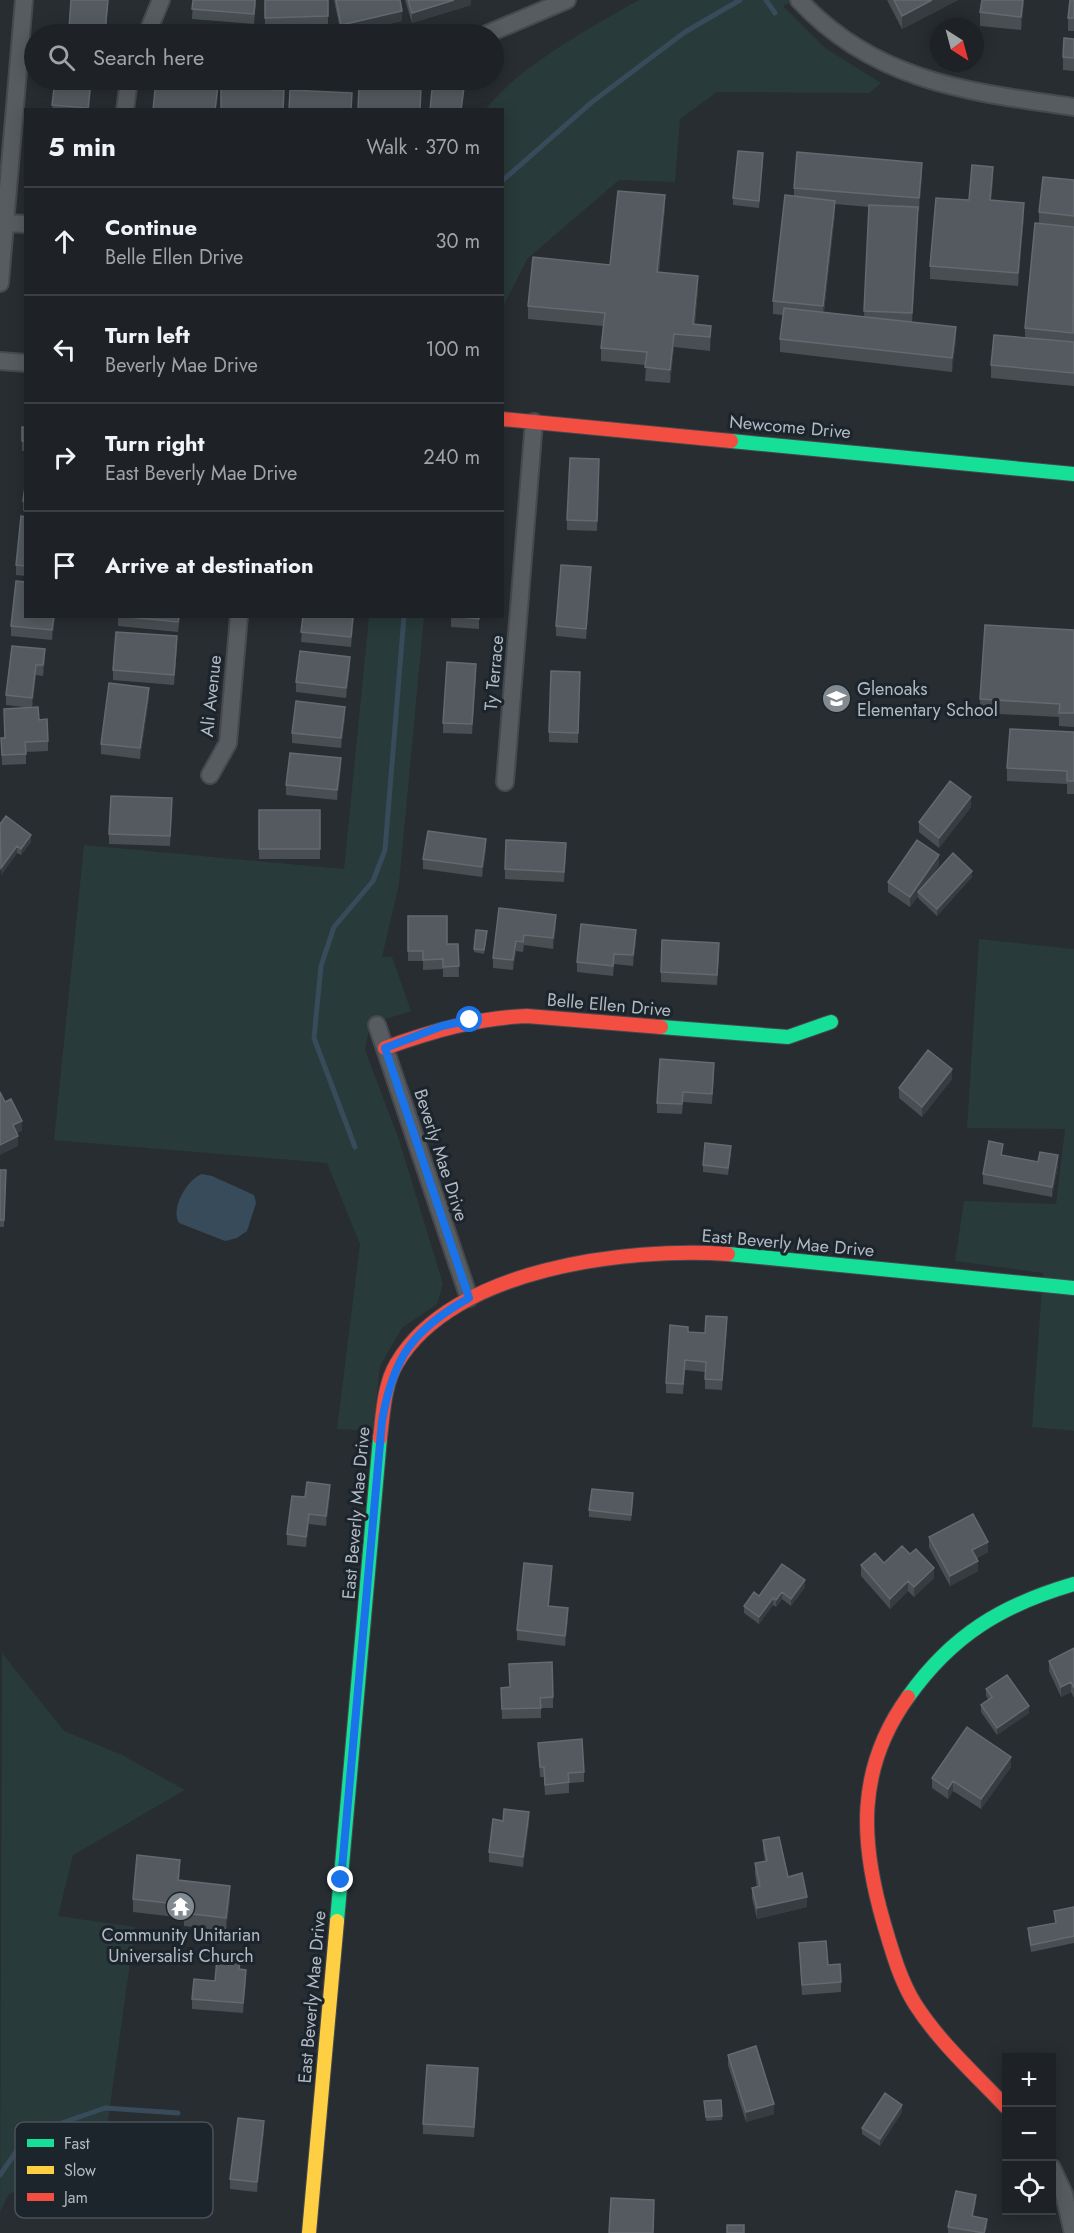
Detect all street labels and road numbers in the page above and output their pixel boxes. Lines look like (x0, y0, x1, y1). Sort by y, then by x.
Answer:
street label: Newcome Drive (728, 409, 852, 445)
street label: Ty Terrace (478, 634, 510, 712)
street label: Ali Avenue (194, 654, 228, 738)
street label: Belle Ellen Drive (546, 987, 672, 1023)
street label: Beverly Mae Drive (407, 1086, 475, 1224)
street label: East Beverly Mae Drive (701, 1223, 875, 1263)
street label: East Beverly Mae Drive (336, 1426, 376, 1600)
street label: East Beverly Mae Drive (292, 1910, 332, 2084)

